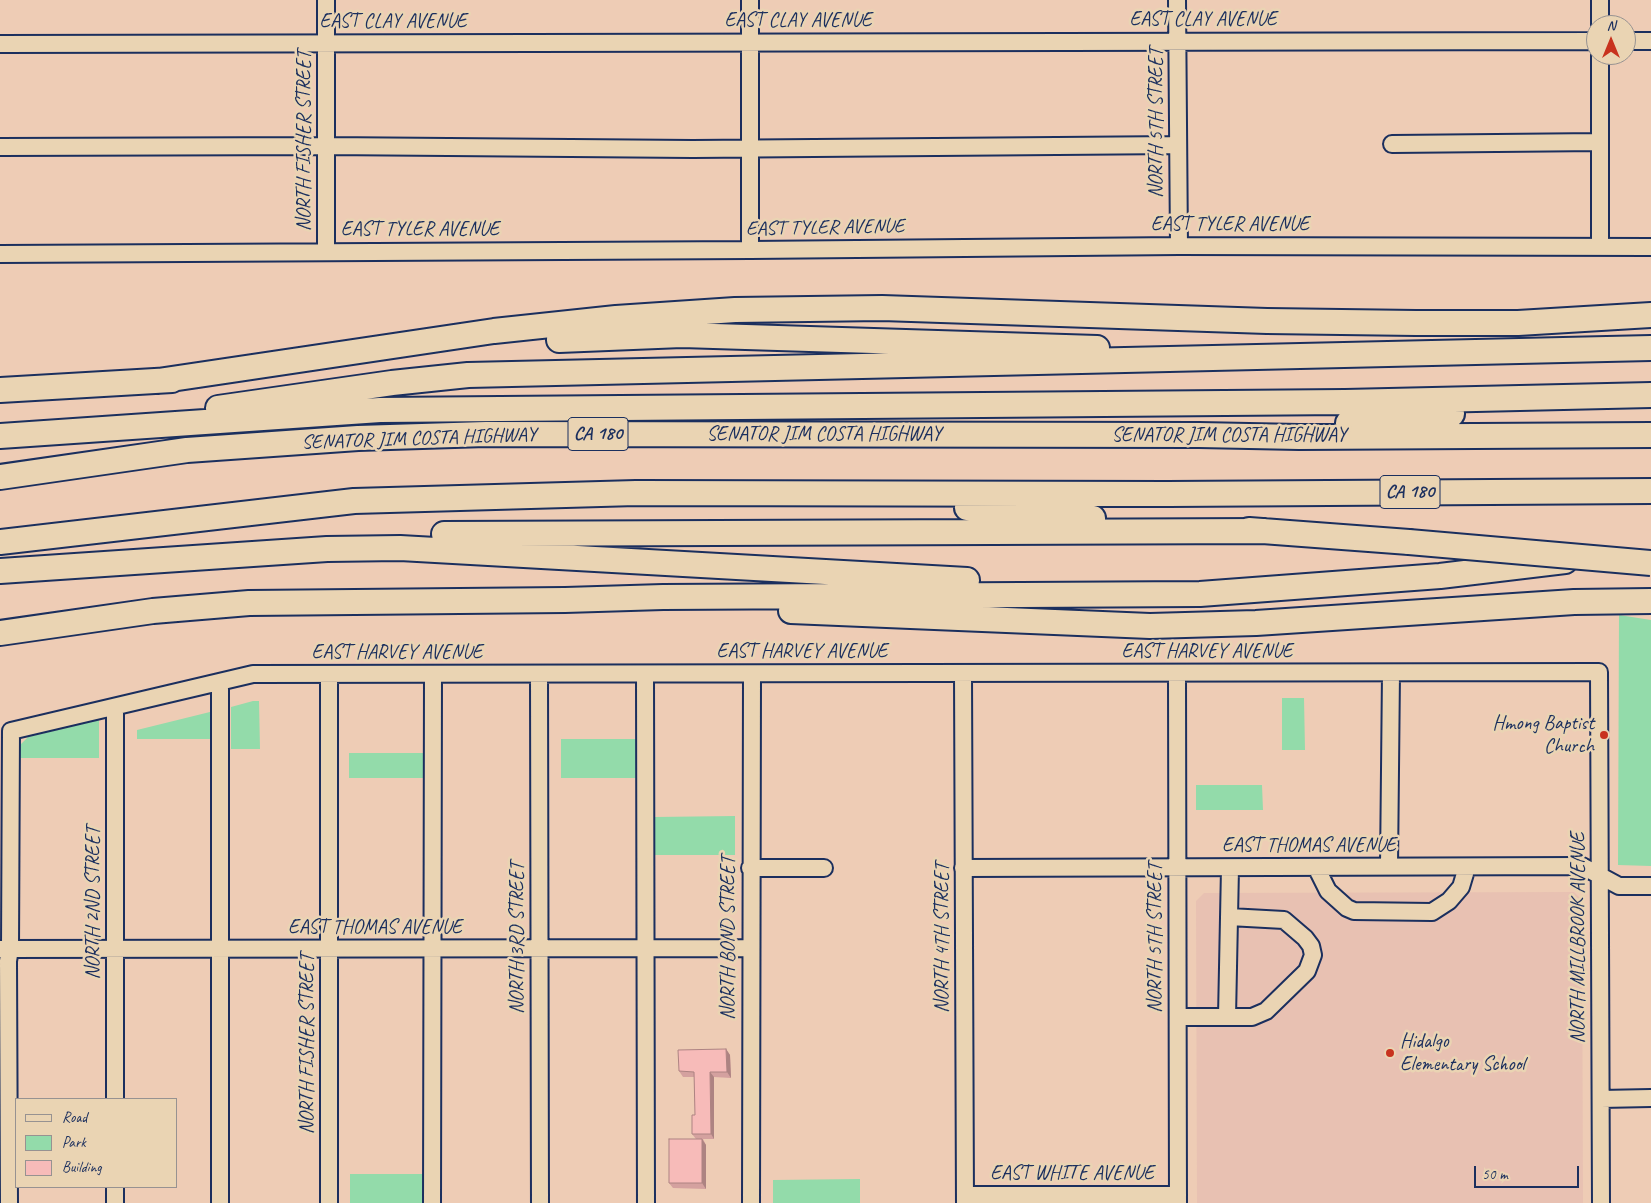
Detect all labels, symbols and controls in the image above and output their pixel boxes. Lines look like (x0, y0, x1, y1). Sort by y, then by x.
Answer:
street label: EAST CLAY AVENUE (1129, 8, 1277, 32)
street label: EAST CLAY AVENUE (724, 9, 872, 33)
street label: EAST CLAY AVENUE (319, 10, 467, 34)
north arrow (1586, 15, 1636, 65)
text: N (1607, 17, 1615, 34)
street label: NORTH 5TH STREET (1145, 48, 1169, 198)
street label: NORTH FISHER STREET (293, 51, 317, 231)
street label: EAST TYLER AVENUE (1151, 213, 1309, 237)
street label: EAST TYLER AVENUE (746, 215, 904, 241)
street label: EAST TYLER AVENUE (341, 218, 499, 242)
road number: CA 180 (568, 418, 628, 450)
street label: SENATOR JIM COSTA HIGHWAY (301, 423, 537, 455)
street label: SENATOR JIM COSTA HIGHWAY (707, 423, 941, 447)
street label: SENATOR JIM COSTA HIGHWAY (1112, 424, 1346, 448)
road number: CA 180 (1380, 476, 1440, 508)
street label: EAST HARVEY AVENUE (717, 640, 887, 664)
street label: EAST HARVEY AVENUE (1122, 640, 1292, 664)
street label: EAST HARVEY AVENUE (312, 641, 482, 665)
place label: Hmong Baptist Church (1492, 712, 1594, 759)
marker: Hmong Baptist Church (1598, 729, 1610, 741)
street label: NORTH 2ND STREET (82, 826, 106, 980)
street label: NORTH MILLBROOK AVENUE (1567, 832, 1591, 1044)
street label: EAST THOMAS AVENUE (1222, 834, 1396, 858)
street label: NORTH BOND STREET (717, 856, 741, 1020)
street label: NORTH 3RD STREET (506, 862, 530, 1014)
street label: NORTH 4TH STREET (931, 863, 955, 1013)
street label: NORTH 5TH STREET (1144, 863, 1168, 1013)
street label: EAST THOMAS AVENUE (288, 916, 462, 940)
street label: NORTH FISHER STREET (296, 954, 320, 1134)
place label: Hidalgo Elementary School (1400, 1030, 1525, 1077)
marker: Hidalgo Elementary School (1384, 1047, 1396, 1059)
legend (15, 1098, 178, 1188)
text: Road (62, 1108, 87, 1127)
text: Park (62, 1133, 86, 1152)
scale bar (1476, 1156, 1581, 1188)
text: Building (62, 1158, 101, 1177)
street label: EAST WHITE AVENUE (990, 1162, 1154, 1186)
text: 50 m (1482, 1165, 1508, 1184)

